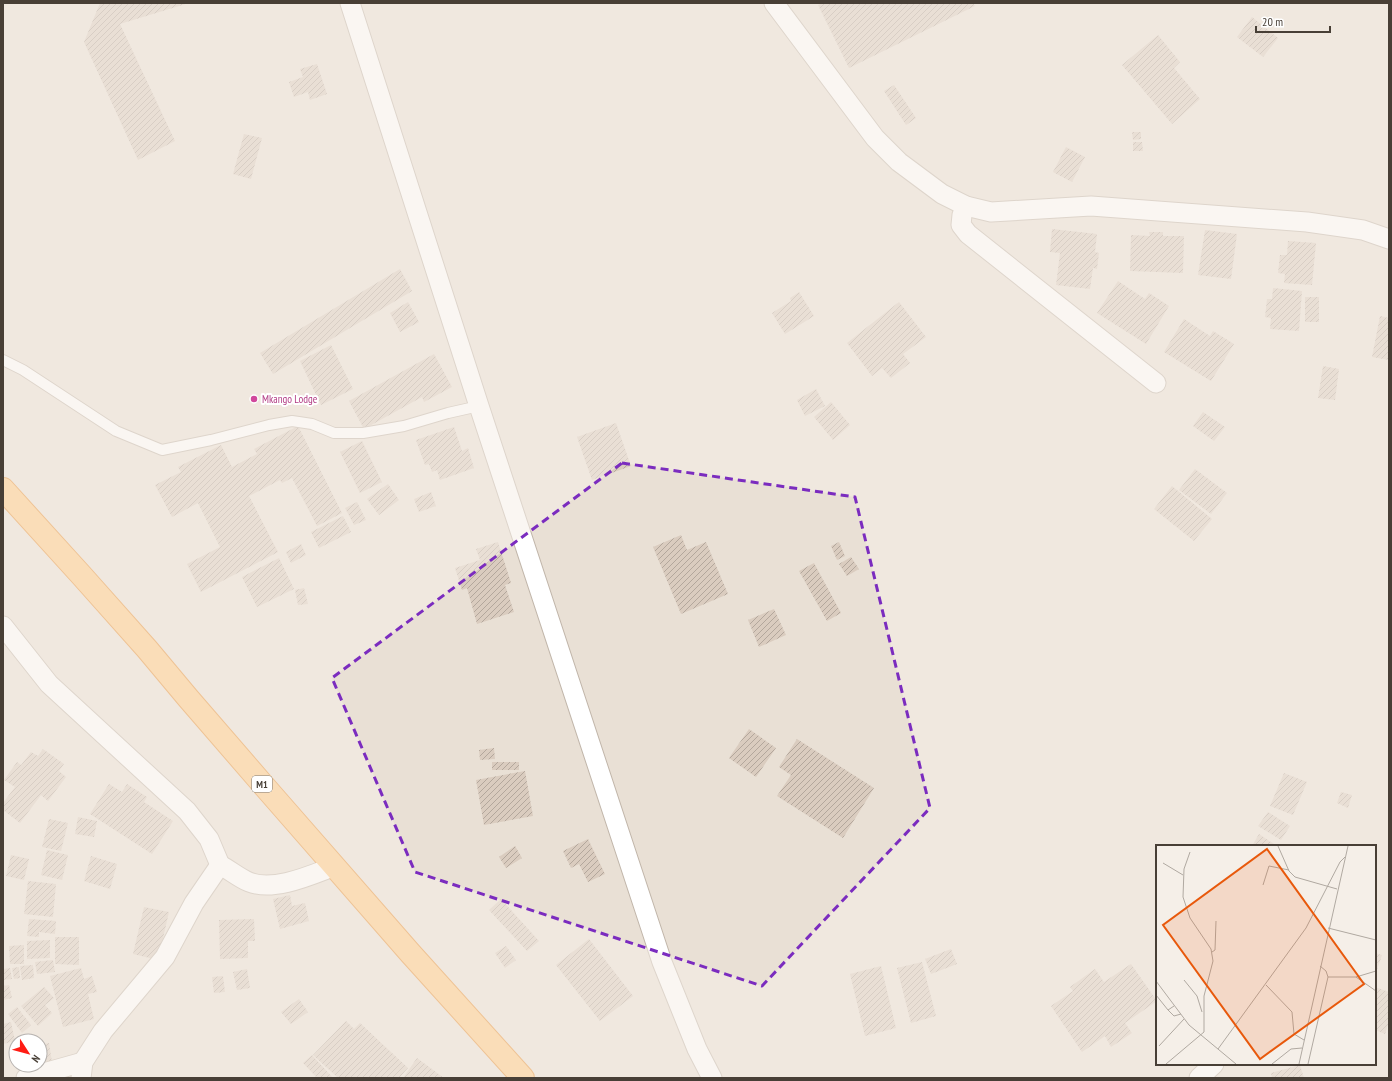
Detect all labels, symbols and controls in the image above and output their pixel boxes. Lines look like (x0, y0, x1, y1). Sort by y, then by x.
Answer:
scale bar (1256, 8, 1330, 34)
text: 20 m (1262, 14, 1283, 29)
place label: Mkango Lodge (262, 392, 318, 406)
marker: Mkango Lodge (249, 394, 259, 404)
road number: M1 (252, 776, 272, 792)
inset map (1156, 845, 1376, 1065)
north arrow (8, 1033, 48, 1073)
text: N (29, 1052, 44, 1065)

